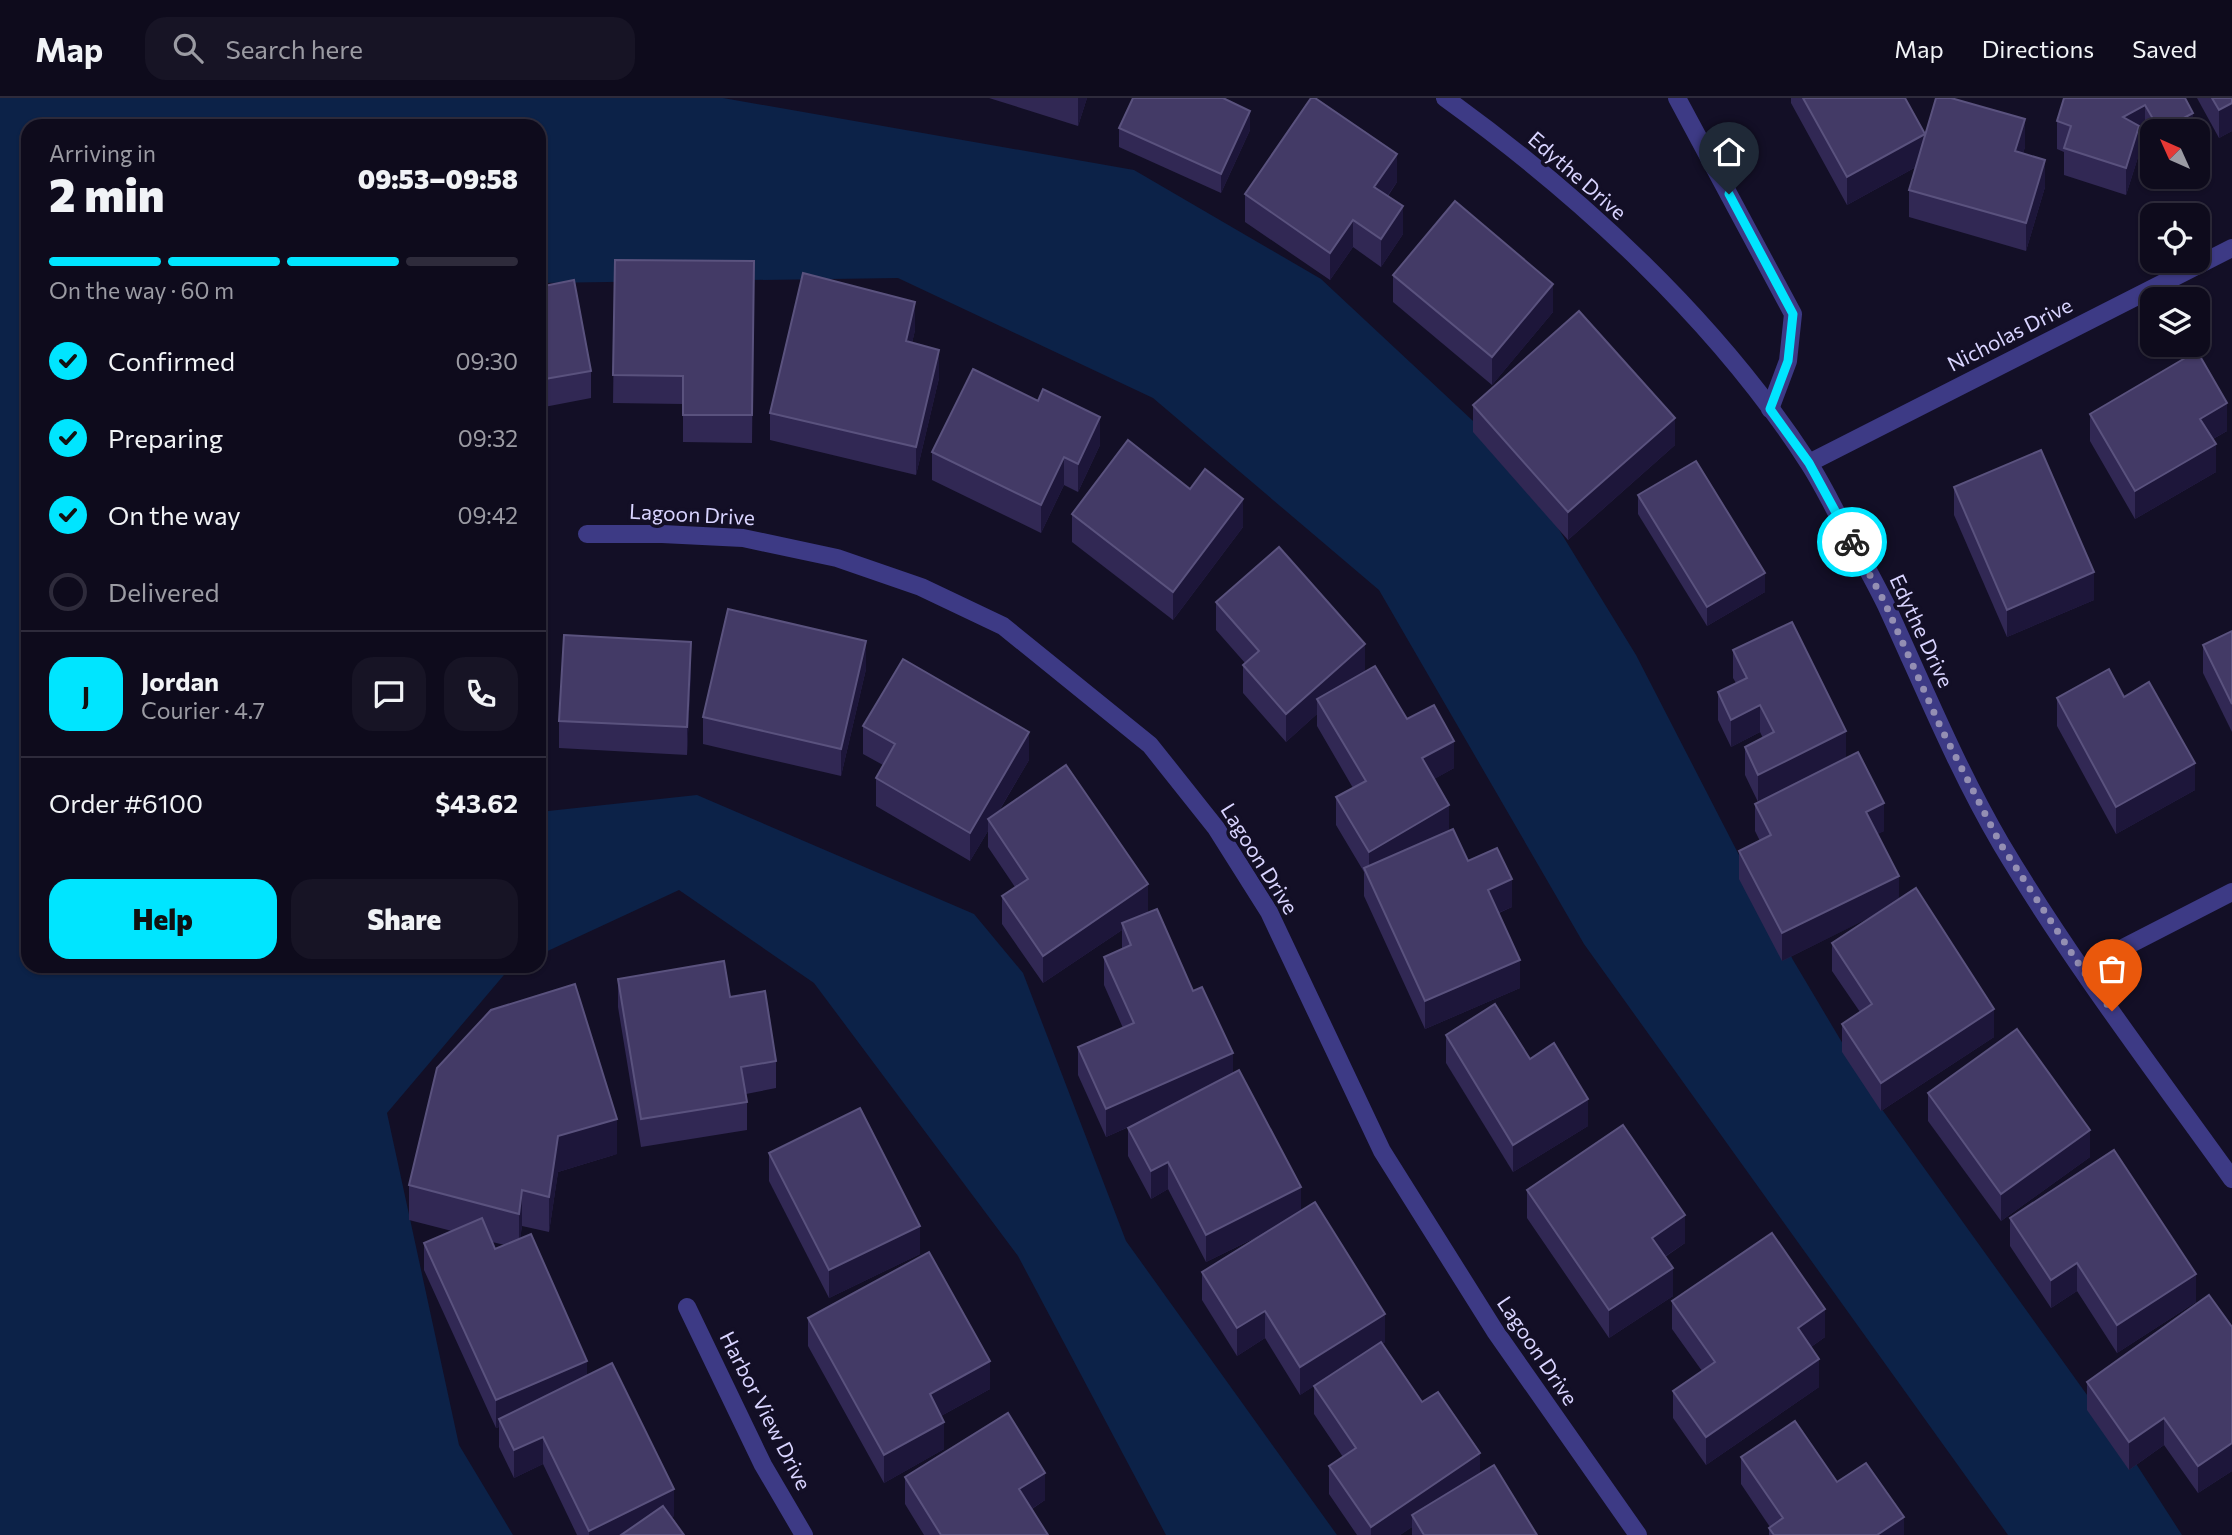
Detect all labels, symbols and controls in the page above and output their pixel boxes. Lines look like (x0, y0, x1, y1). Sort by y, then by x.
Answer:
search box (145, 17, 635, 80)
text: Map (35, 28, 103, 69)
icon: search (169, 29, 207, 67)
text: Search here (225, 33, 363, 64)
text: Map (1894, 34, 1944, 63)
text: Directions (1982, 34, 2094, 63)
text: Saved (2132, 34, 2197, 63)
north arrow (2140, 119, 2210, 189)
map controls (2140, 119, 2210, 357)
pin (1699, 122, 1759, 194)
street label: Edythe Drive (1524, 125, 1632, 224)
icon: home (1710, 133, 1748, 171)
text: Arriving in (49, 139, 156, 167)
text: 09:53–09:58 (358, 163, 518, 194)
text: 2 min (49, 165, 165, 221)
button: locate (2140, 203, 2210, 273)
text: On the way · 60 m (49, 276, 234, 304)
button: layers (2140, 287, 2210, 357)
street label: Nicholas Drive (1943, 291, 2076, 376)
icon: check (49, 342, 87, 380)
text: Confirmed (108, 345, 235, 376)
text: 09:30 (455, 347, 518, 375)
icon: check (49, 419, 87, 457)
text: Preparing (108, 422, 223, 453)
text: 09:32 (458, 424, 518, 452)
icon: check (49, 496, 87, 534)
street label: Lagoon Drive (628, 498, 756, 529)
text: On the way (108, 499, 241, 530)
text: 09:42 (457, 501, 518, 529)
courier (1817, 507, 1887, 577)
icon: bike (1833, 523, 1871, 561)
street label: Edythe Drive (1885, 570, 1959, 691)
text: Delivered (108, 576, 219, 607)
button: chat (352, 657, 426, 731)
button: phone (444, 657, 518, 731)
text: Jordan (141, 665, 219, 696)
text: J (82, 679, 90, 710)
text: Courier · 4.7 (141, 696, 265, 724)
text: Order #6100 (49, 787, 203, 818)
text: $43.62 (435, 787, 518, 818)
street label: Lagoon Drive (1216, 798, 1304, 918)
button: Help (49, 879, 277, 959)
button: Share (291, 879, 518, 959)
pin (2082, 939, 2142, 1011)
icon: bag (2093, 950, 2131, 988)
street label: Lagoon Drive (1493, 1291, 1584, 1409)
street label: Harbor View Drive (716, 1327, 817, 1494)

